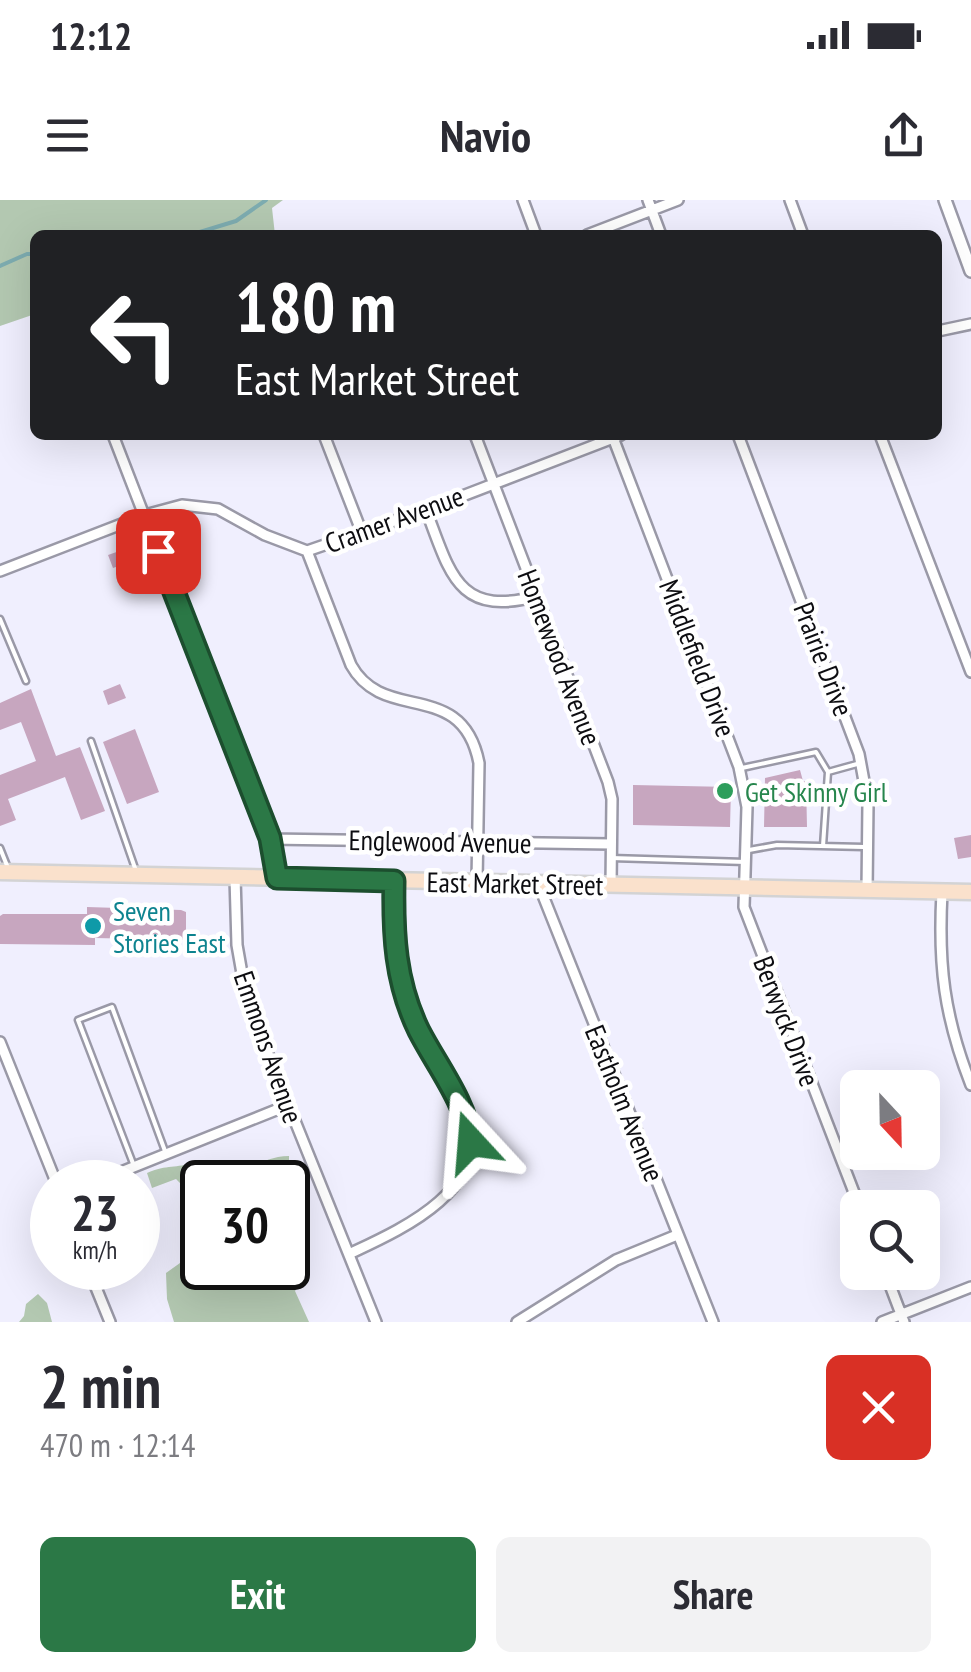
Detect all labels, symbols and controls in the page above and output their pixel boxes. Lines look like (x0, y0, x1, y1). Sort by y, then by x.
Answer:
text: 12:12 (50, 11, 132, 60)
text: Navio (440, 106, 531, 164)
icon: menu (40, 108, 95, 163)
icon: share (876, 108, 931, 163)
text: 180 m (235, 261, 396, 351)
icon: left (70, 270, 200, 400)
text: East Market Street (235, 349, 519, 407)
street label: Cramer Avenue (320, 477, 468, 561)
pin (116, 509, 201, 594)
icon: arrive (131, 524, 186, 579)
street label: Homewood Avenue (510, 564, 610, 750)
street label: Middlefield Drive (651, 574, 745, 742)
street label: Prairie Drive (785, 597, 863, 721)
place label: Get Skinny Girl (745, 773, 888, 810)
marker: Get Skinny Girl (714, 780, 736, 802)
street label: Englewood Avenue (348, 821, 532, 861)
street label: East Market Street (426, 863, 604, 903)
place label: Seven Stories East (113, 892, 226, 961)
marker: Seven Stories East (82, 915, 104, 937)
street label: Berwyck Drive (745, 951, 829, 1091)
street label: Emmons Avenue (226, 966, 312, 1128)
street label: Eastholm Avenue (577, 1019, 673, 1187)
north arrow (840, 1070, 940, 1170)
map controls (840, 1070, 940, 1290)
position arrow (419, 1090, 523, 1194)
speed limit sign: 30 (180, 1160, 310, 1290)
text: 23 (71, 1180, 119, 1245)
button: search (840, 1190, 940, 1290)
text: km/h (73, 1234, 117, 1266)
text: 2 min (40, 1347, 161, 1425)
button: close (826, 1355, 931, 1460)
text: 470 m · 12:14 (40, 1424, 195, 1466)
button: Exit (40, 1537, 476, 1652)
button: Share (496, 1537, 931, 1652)

